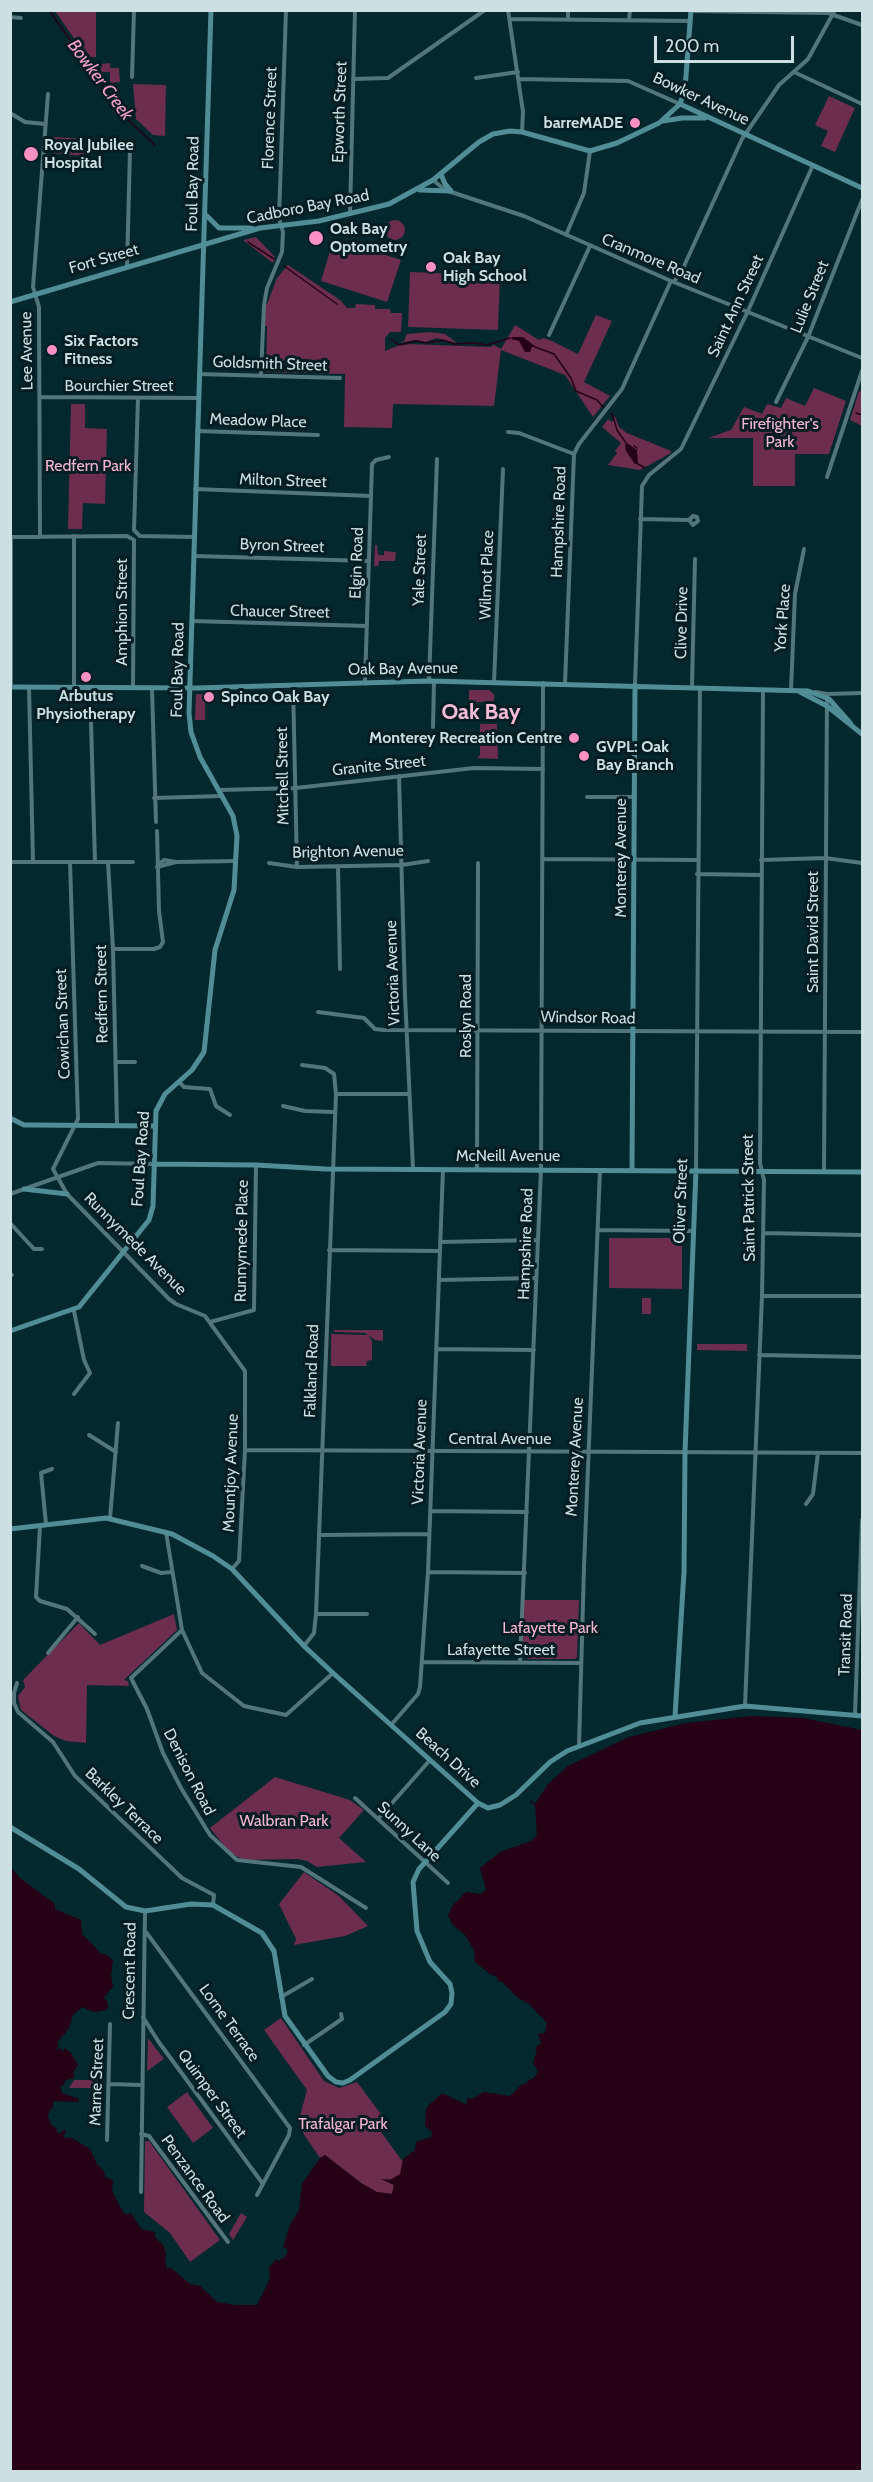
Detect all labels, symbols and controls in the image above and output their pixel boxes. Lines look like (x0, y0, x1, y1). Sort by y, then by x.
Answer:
scale bar (657, 24, 796, 62)
water label: Bowker Creek (63, 35, 137, 125)
text: 200 m (665, 35, 719, 57)
street label: Epworth Street (329, 61, 351, 163)
street label: Florence Street (259, 66, 281, 170)
street label: Bowker Avenue (650, 68, 752, 130)
place label: barreMADE (544, 113, 623, 133)
marker: barreMADE (628, 116, 642, 130)
place label: Royal Jubilee Hospital (44, 135, 134, 173)
street label: Foul Bay Road (183, 136, 203, 232)
marker: Royal Jubilee Hospital (22, 145, 40, 163)
street label: Cadboro Bay Road (245, 186, 371, 228)
place label: Oak Bay Optometry (330, 219, 407, 257)
marker: Oak Bay Optometry (307, 229, 325, 247)
street label: Cranmore Road (599, 230, 703, 288)
street label: Fort Street (67, 240, 141, 278)
place label: Oak Bay High School (443, 248, 527, 286)
street label: Saint Ann Street (704, 252, 768, 360)
street label: Lulie Street (787, 258, 833, 336)
marker: Oak Bay High School (424, 260, 438, 274)
street label: Lee Avenue (17, 312, 37, 390)
place label: Six Factors Fitness (64, 331, 138, 369)
marker: Six Factors Fitness (45, 343, 59, 357)
street label: Goldsmith Street (212, 352, 328, 376)
street label: Bourchier Street (65, 376, 173, 396)
street label: Meadow Place (209, 410, 307, 432)
park label: Firefighter's Park (741, 414, 819, 452)
park label: Redfern Park (45, 456, 131, 476)
street label: Hampshire Road (547, 466, 571, 578)
street label: Milton Street (239, 470, 327, 492)
street label: Elgin Road (346, 527, 368, 599)
street label: Wilmot Place (476, 530, 498, 620)
street label: Yale Street (409, 534, 431, 606)
street label: Byron Street (239, 535, 325, 557)
street label: Amphion Street (112, 558, 132, 666)
street label: York Place (771, 583, 795, 653)
street label: Clive Drive (672, 587, 692, 659)
street label: Chaucer Street (230, 602, 330, 622)
street label: Foul Bay Road (168, 622, 188, 718)
street label: Oak Bay Avenue (348, 658, 458, 680)
marker: Arbutus Physiotherapy (79, 670, 93, 684)
place label: Arbutus Physiotherapy (36, 686, 136, 724)
place label: Spinco Oak Bay (221, 687, 330, 707)
marker: Spinco Oak Bay (202, 690, 216, 704)
district label: Oak Bay (441, 700, 521, 726)
street label: Mitchell Street (273, 727, 293, 825)
place label: Monterey Recreation Centre (369, 728, 562, 748)
marker: Monterey Recreation Centre (567, 731, 581, 745)
place label: GVPL: Oak Bay Branch (596, 737, 674, 775)
marker: GVPL: Oak Bay Branch (577, 749, 591, 763)
street label: Granite Street (331, 752, 427, 780)
street label: Monterey Avenue (611, 798, 631, 918)
street label: Brighton Avenue (292, 841, 404, 863)
street label: Saint David Street (803, 871, 823, 993)
street label: Victoria Avenue (382, 920, 404, 1026)
street label: Redfern Street (92, 945, 112, 1043)
street label: Cowichan Street (51, 968, 75, 1080)
street label: Roslyn Road (456, 974, 476, 1058)
street label: Windsor Road (540, 1008, 636, 1028)
street label: Foul Bay Road (128, 1111, 154, 1207)
street label: Saint Patrick Street (738, 1134, 760, 1262)
street label: McNeill Avenue (456, 1146, 560, 1166)
street label: Oliver Street (670, 1158, 692, 1244)
street label: Runnymede Place (231, 1180, 253, 1302)
street label: Hampshire Road (514, 1188, 538, 1300)
street label: Runnymede Avenue (80, 1189, 190, 1299)
street label: Falkland Road (301, 1324, 323, 1418)
street label: Monterey Avenue (562, 1397, 588, 1517)
street label: Victoria Avenue (409, 1399, 431, 1505)
street label: Mountjoy Avenue (219, 1413, 243, 1533)
street label: Central Avenue (449, 1429, 551, 1449)
street label: Transit Road (835, 1593, 857, 1677)
park label: Lafayette Park (502, 1618, 598, 1638)
street label: Lafayette Street (447, 1640, 555, 1660)
street label: Beach Drive (412, 1724, 484, 1792)
street label: Denison Road (159, 1725, 219, 1819)
street label: Barkley Terrace (81, 1764, 167, 1848)
street label: Sunny Lane (373, 1798, 445, 1866)
park label: Walbran Park (240, 1811, 328, 1831)
street label: Crescent Road (120, 1922, 140, 2020)
street label: Lorne Terrace (195, 1981, 263, 2065)
street label: Marne Street (86, 2038, 108, 2126)
street label: Quimper Street (173, 2046, 251, 2142)
park label: Trafalgar Park (298, 2114, 388, 2134)
street label: Penzance Road (157, 2131, 233, 2227)

